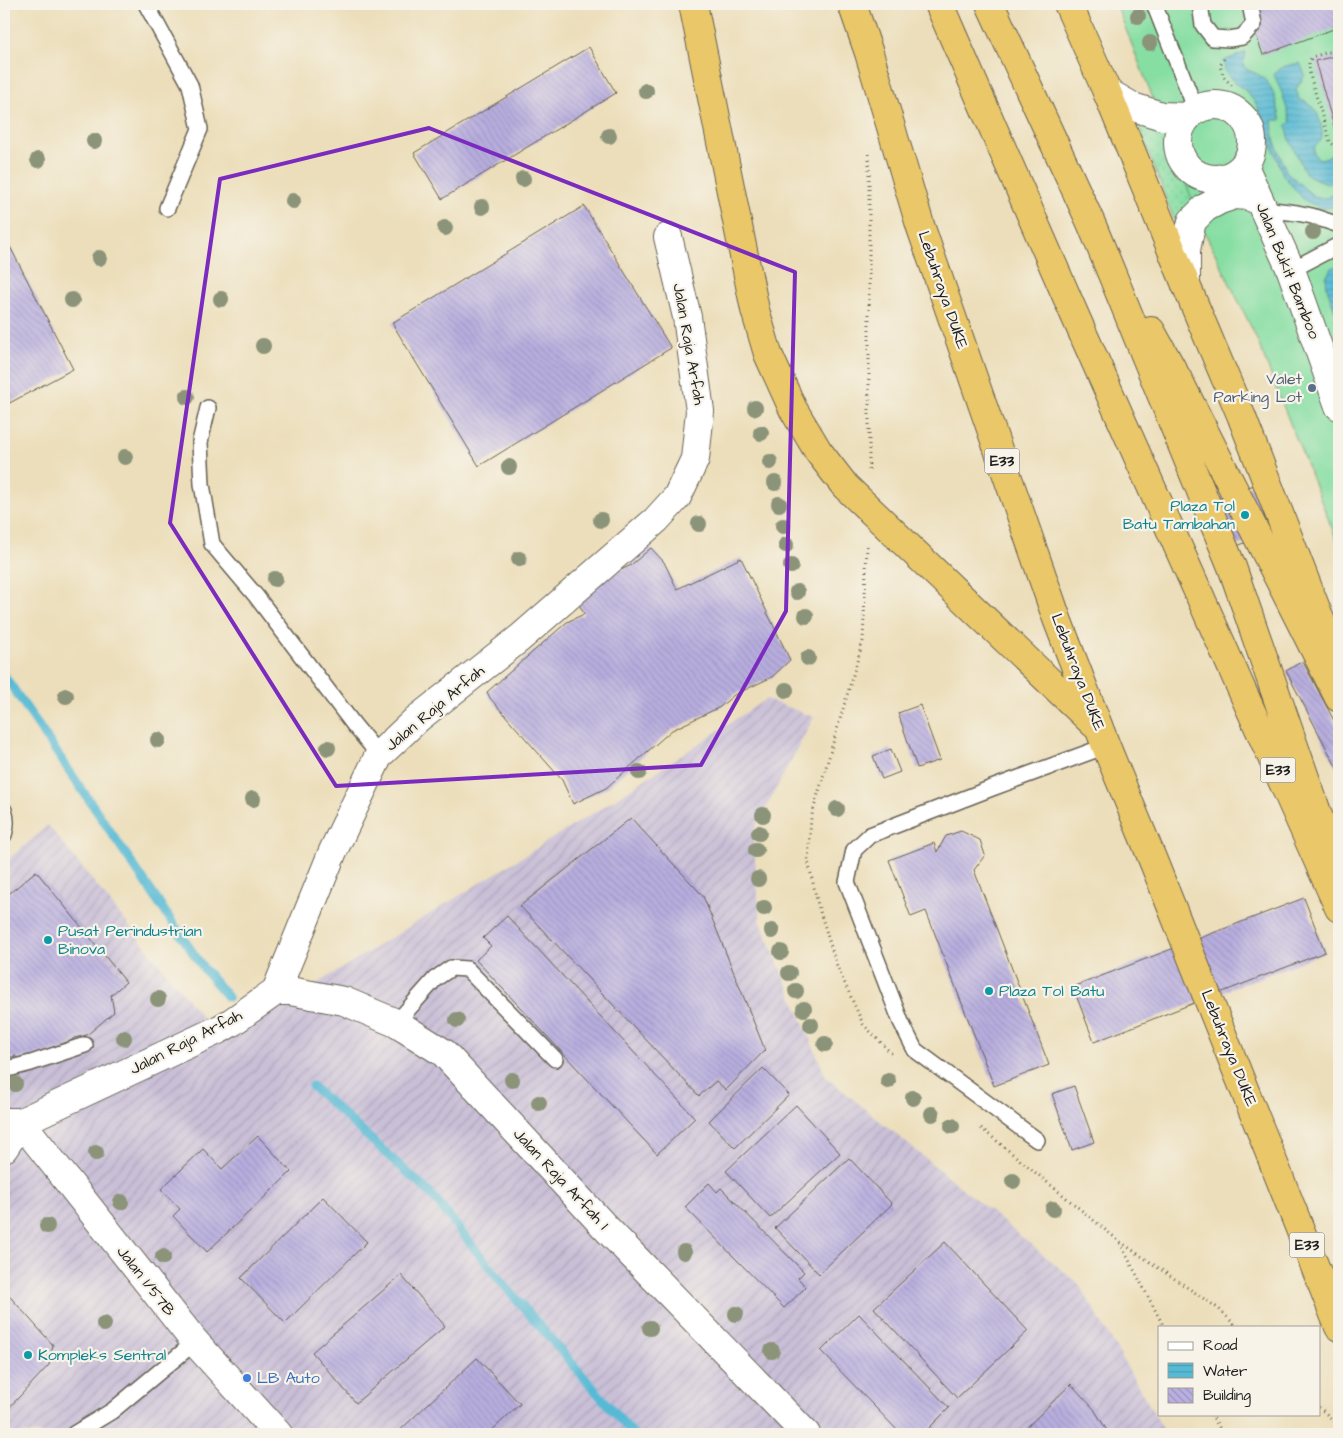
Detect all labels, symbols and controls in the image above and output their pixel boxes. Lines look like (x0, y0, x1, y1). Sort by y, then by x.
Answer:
street label: Jalan Bukit Bamboo (1251, 200, 1325, 342)
street label: Lebuhraya DUKE (912, 228, 974, 353)
street label: Jalan Raja Arfah (667, 281, 711, 407)
place label: Valet Parking Lot (1213, 368, 1303, 409)
marker: Valet Parking Lot (1306, 382, 1318, 394)
road number: E33 (984, 448, 1020, 474)
place label: Plaza Tol Batu Tambahan (1123, 495, 1235, 535)
marker: Plaza Tol Batu Tambahan (1239, 509, 1251, 521)
street label: Lebuhraya DUKE (1045, 610, 1111, 734)
street label: Jalan Raja Arfah (381, 660, 489, 756)
road number: E33 (1260, 758, 1296, 782)
place label: Pusat Perindustrian Binova (58, 920, 202, 960)
marker: Pusat Perindustrian Binova (42, 934, 54, 946)
place label: Plaza Tol Batu (999, 980, 1104, 1002)
marker: Plaza Tol Batu (983, 985, 995, 997)
street label: Lebuhraya DUKE (1195, 987, 1263, 1110)
street label: Jalan Raja Arfah (126, 1004, 246, 1080)
street label: Jalan Raja Arfah 1 (508, 1123, 614, 1235)
road number: E33 (1290, 1232, 1324, 1258)
street label: Jalan 1/57B (112, 1241, 181, 1321)
legend (1158, 1326, 1320, 1416)
text: Road (1203, 1335, 1238, 1356)
place label: Kompleks Sentral (38, 1344, 166, 1366)
marker: Kompleks Sentral (22, 1349, 34, 1361)
text: Water (1203, 1361, 1247, 1382)
place label: LB Auto (257, 1367, 320, 1389)
marker: LB Auto (241, 1372, 253, 1384)
text: Building (1203, 1385, 1251, 1407)

